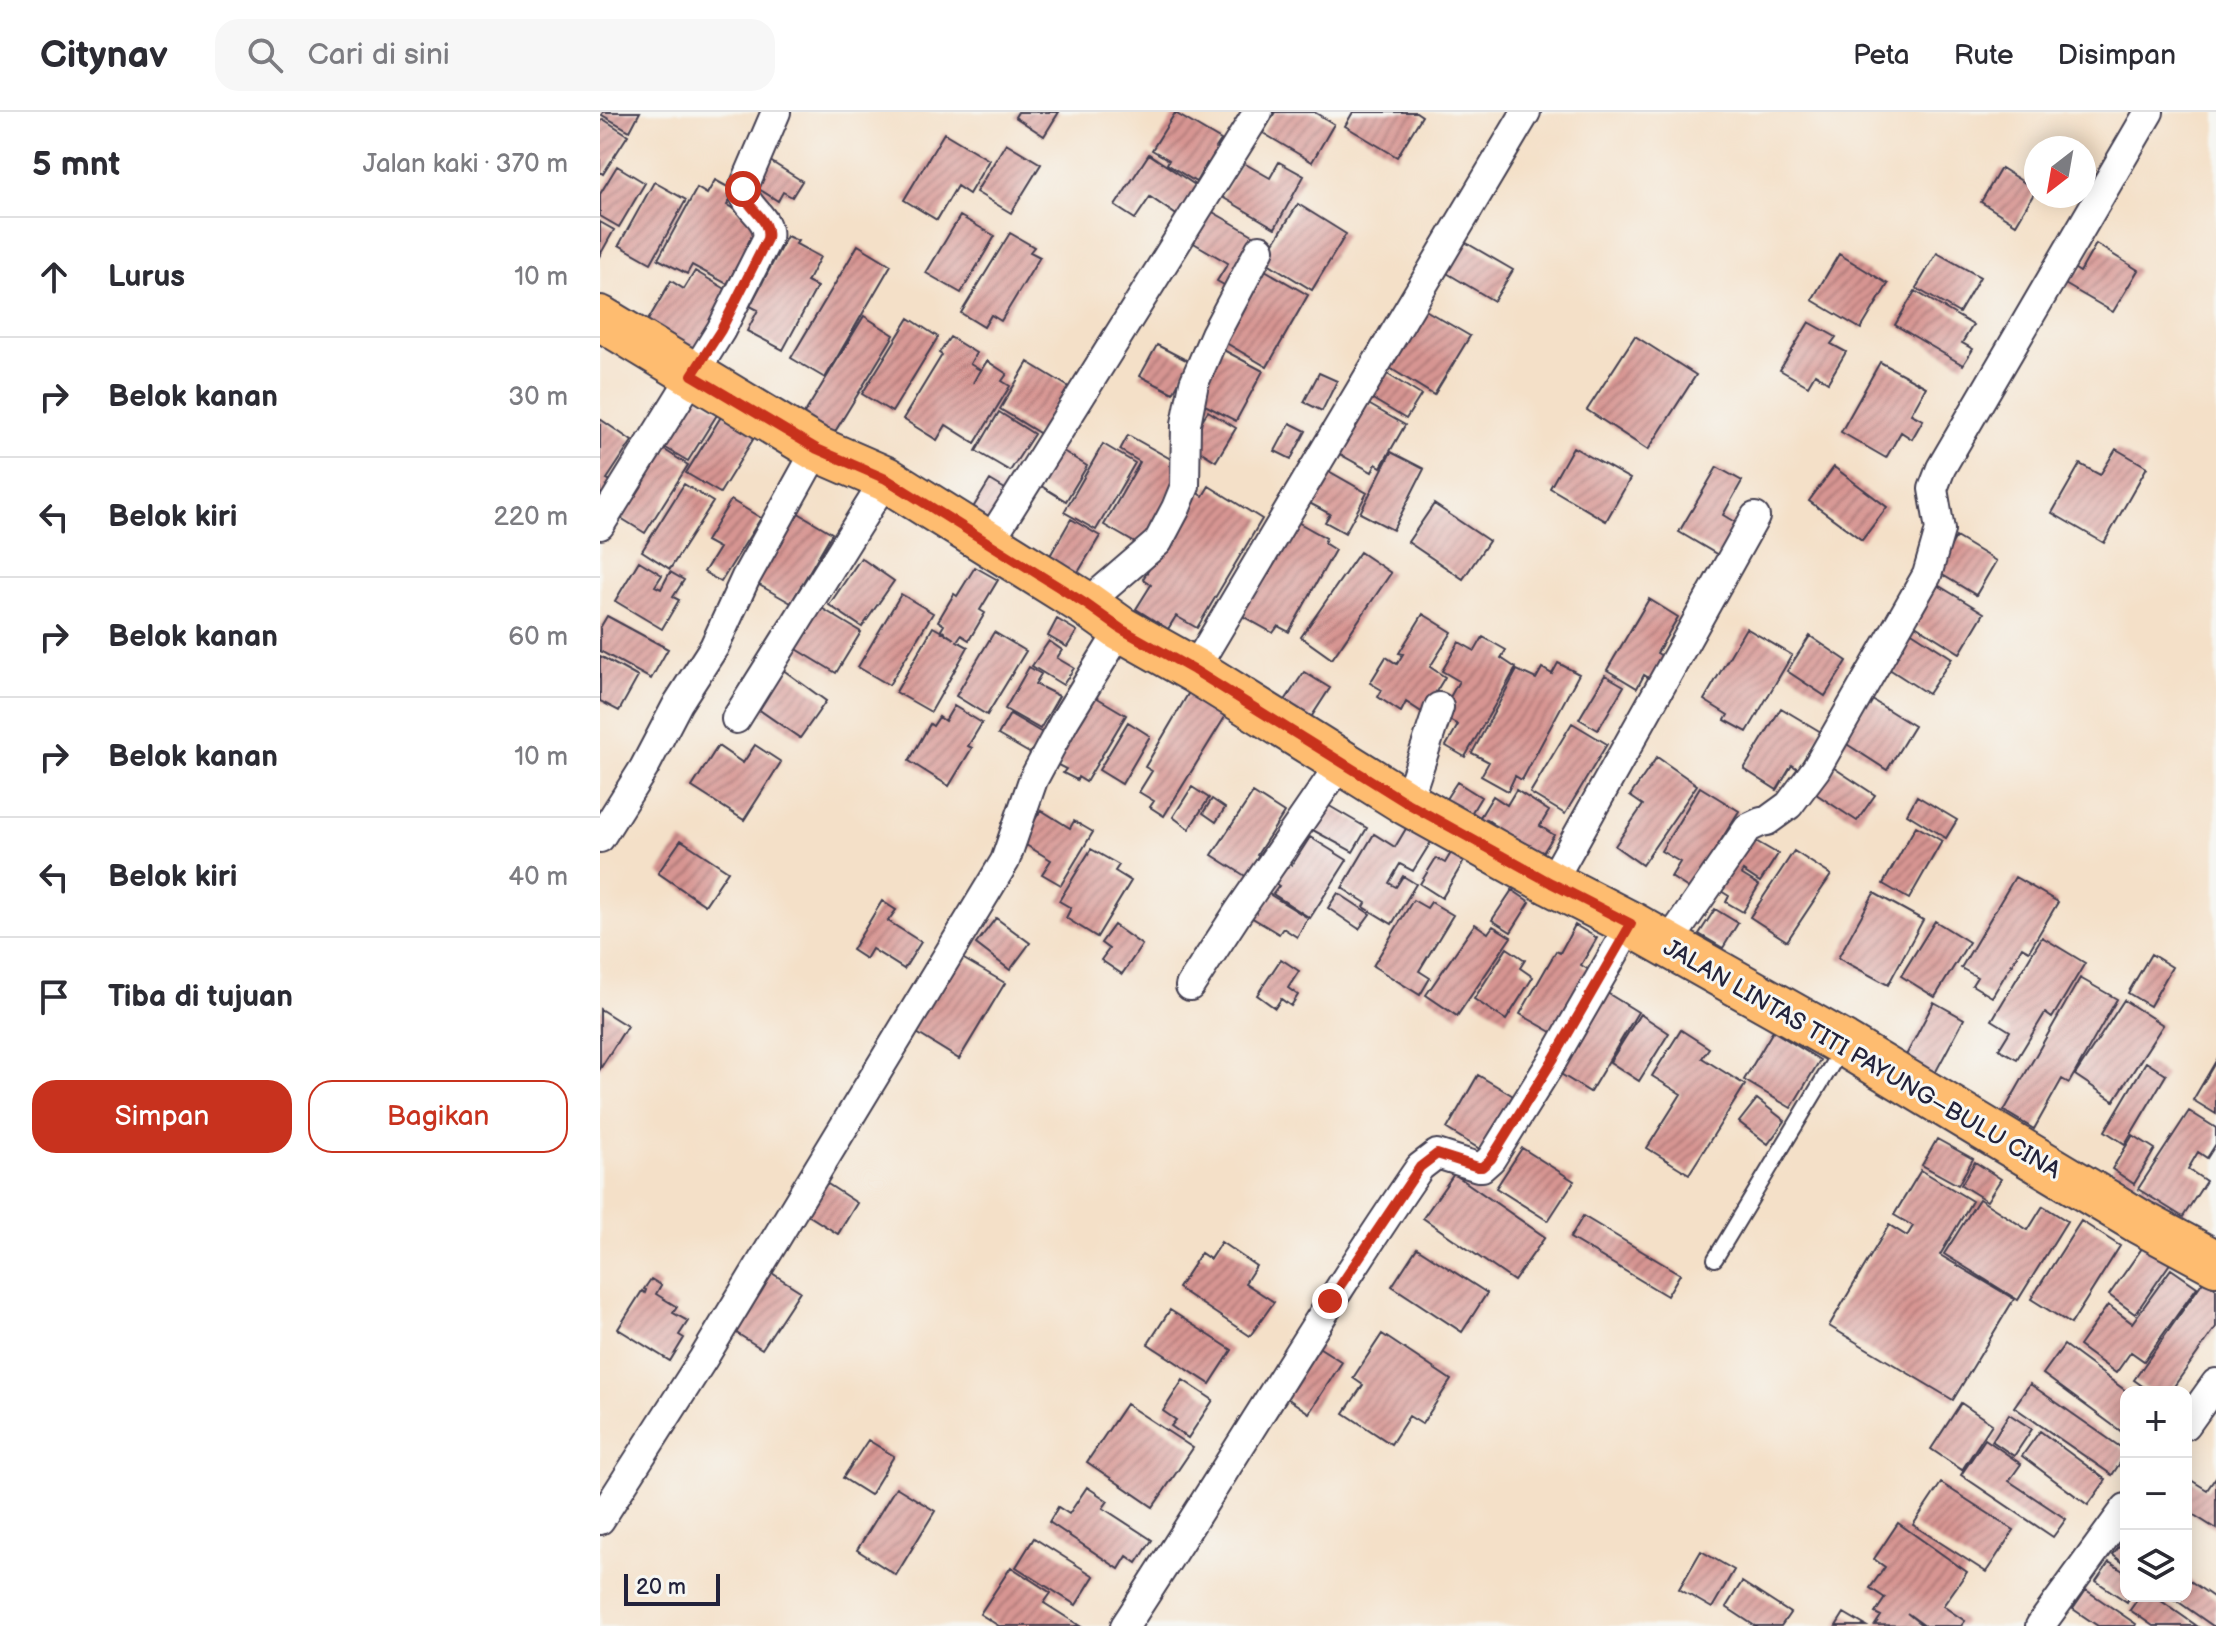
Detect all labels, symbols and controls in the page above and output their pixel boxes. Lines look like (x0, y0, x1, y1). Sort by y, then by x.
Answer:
search box (215, 19, 775, 91)
text: Citynav (40, 33, 167, 78)
icon: search (243, 33, 287, 77)
text: Cari di sini (307, 37, 450, 73)
text: Peta (1853, 39, 1910, 72)
text: Rute (1954, 39, 2014, 72)
text: Disimpan (2058, 39, 2176, 72)
north arrow (2024, 136, 2096, 208)
text: 5 mnt (32, 144, 120, 185)
text: Jalan kaki · 370 m (363, 149, 568, 180)
route start (725, 171, 761, 207)
icon: ahead (32, 255, 76, 299)
text: Lurus (108, 259, 185, 295)
text: 10 m (514, 262, 568, 293)
icon: right (32, 375, 76, 419)
text: Belok kanan (108, 379, 278, 415)
text: 30 m (508, 382, 568, 413)
icon: left (32, 495, 76, 539)
text: Belok kiri (108, 499, 237, 535)
text: 220 m (494, 502, 568, 533)
icon: right (32, 615, 76, 659)
text: Belok kanan (108, 619, 278, 655)
text: 60 m (508, 622, 568, 653)
icon: right (32, 735, 76, 779)
text: Belok kanan (108, 739, 278, 775)
text: 10 m (514, 742, 568, 773)
icon: left (32, 855, 76, 899)
text: Belok kiri (108, 859, 237, 895)
text: 40 m (508, 862, 568, 893)
street label: JALAN LINTAS TITI PAYUNG–BULU CINA (1658, 933, 2066, 1185)
icon: arrive (32, 975, 76, 1019)
text: Tiba di tujuan (108, 979, 293, 1015)
button: Simpan (32, 1080, 292, 1153)
button: Bagikan (308, 1080, 568, 1153)
route end (1312, 1283, 1348, 1319)
map controls (2120, 1386, 2192, 1602)
button: + (2120, 1386, 2192, 1458)
button: − (2120, 1458, 2192, 1530)
button: layers (2120, 1530, 2192, 1602)
scale bar (624, 1570, 720, 1606)
text: 20 m (636, 1574, 686, 1601)

